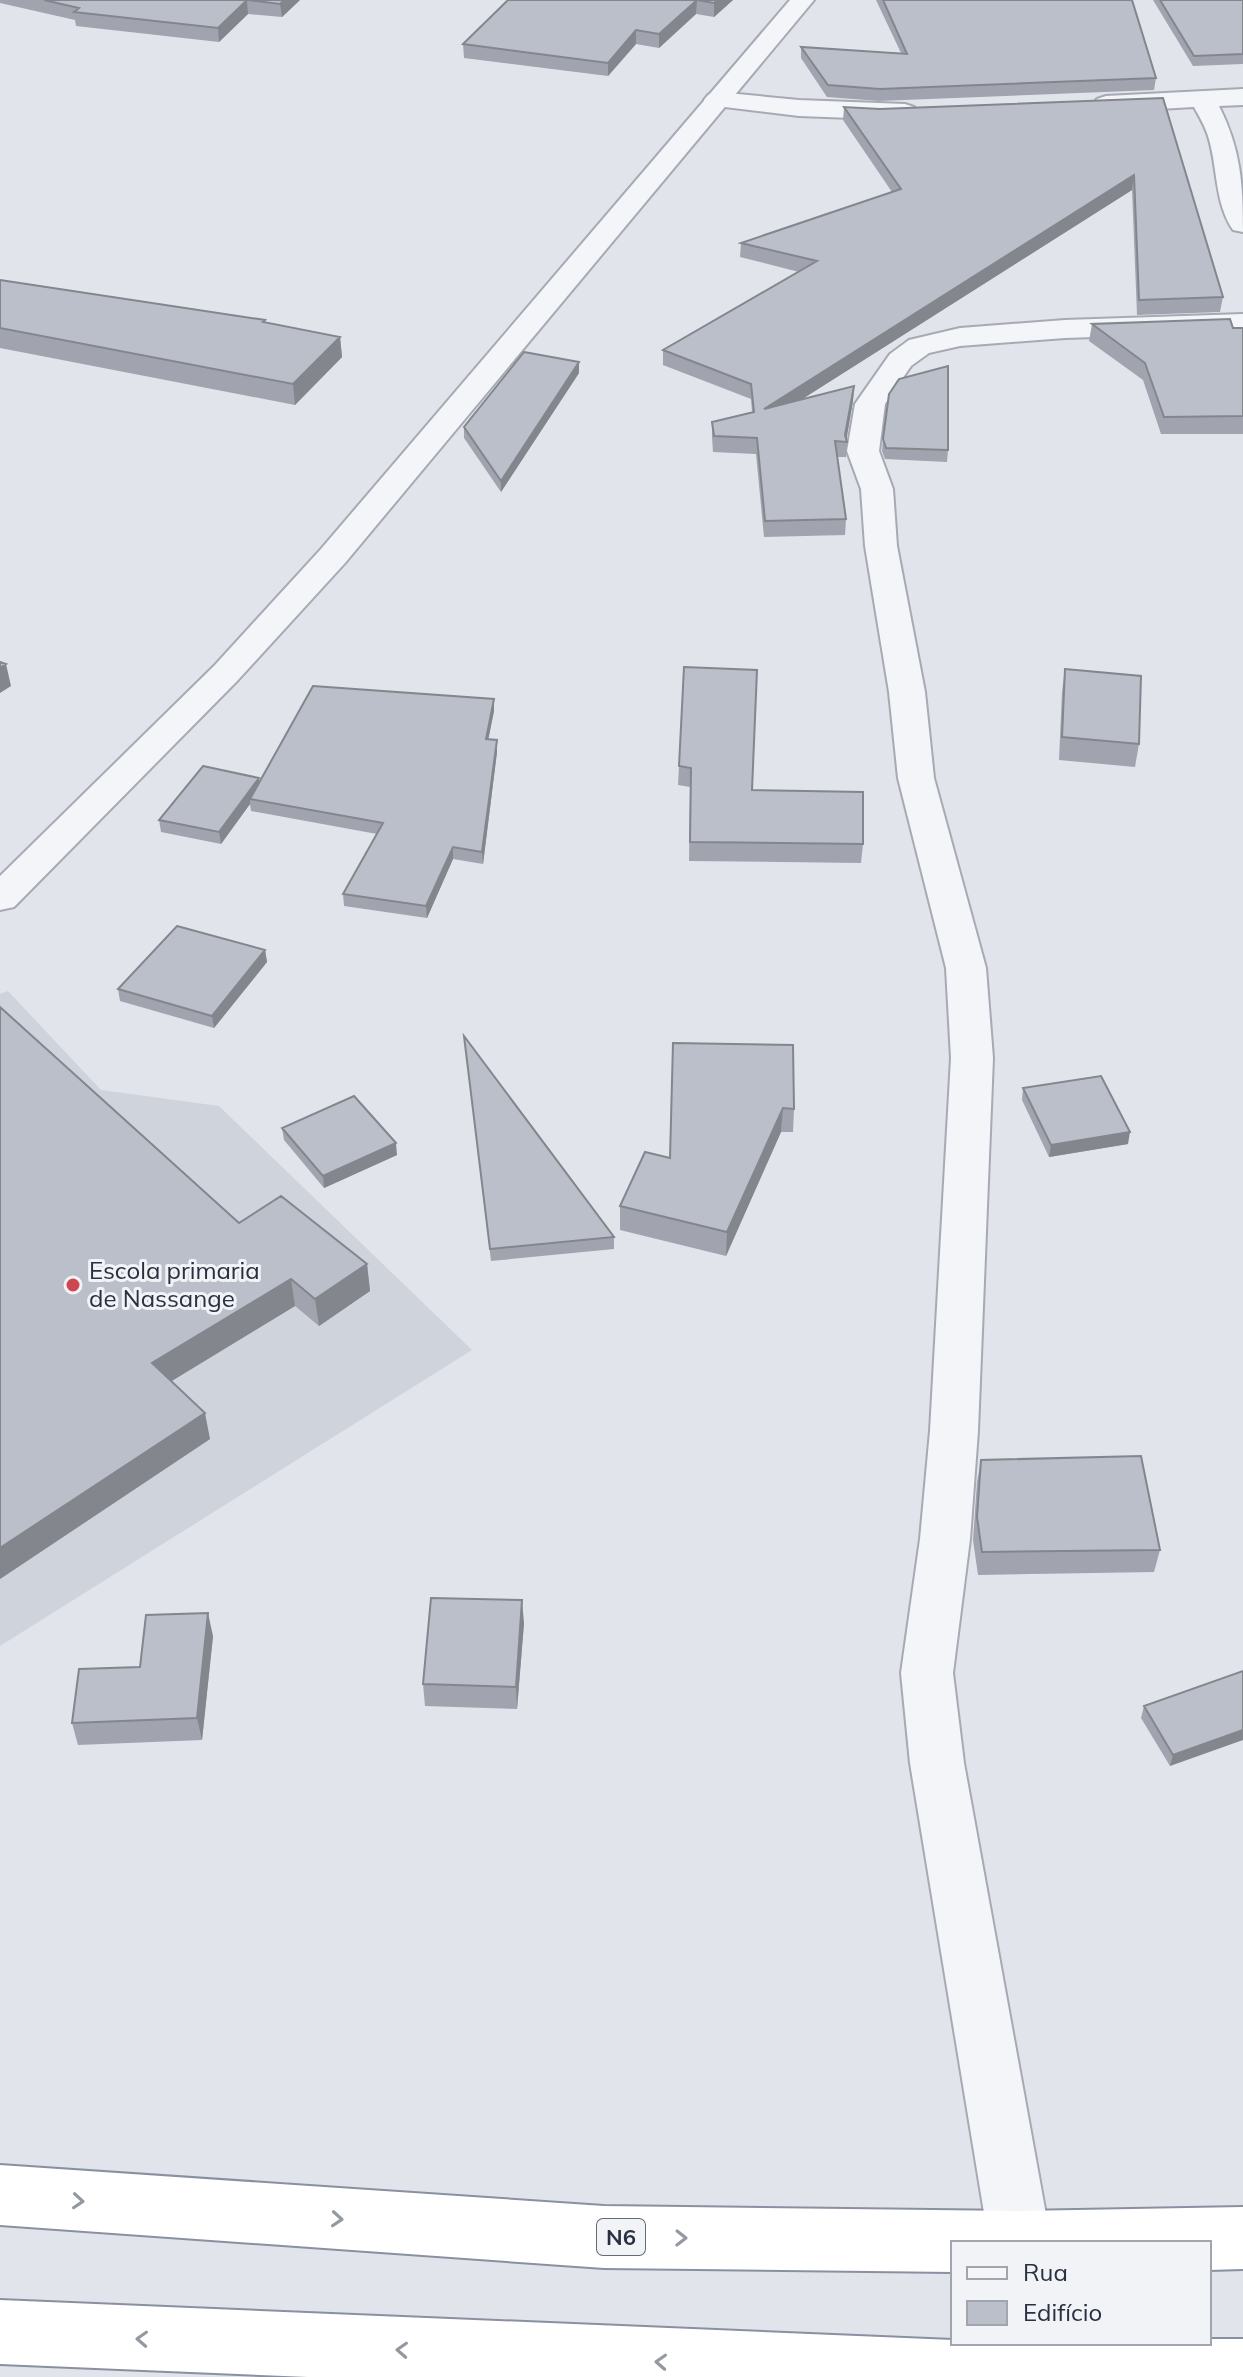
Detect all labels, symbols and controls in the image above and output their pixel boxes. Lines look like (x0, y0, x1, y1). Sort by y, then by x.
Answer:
place label: Escola primaria de Nassange (89, 1255, 260, 1313)
marker: Escola primaria de Nassange (64, 1276, 82, 1294)
one-way arrow (72, 2192, 85, 2209)
one-way arrow (331, 2210, 344, 2227)
road number: N6 (597, 2219, 645, 2255)
one-way arrow (675, 2229, 688, 2246)
legend (951, 2241, 1211, 2345)
text: Rua (1023, 2257, 1068, 2287)
text: Edifício (1023, 2297, 1102, 2327)
one-way arrow (135, 2330, 148, 2347)
one-way arrow (395, 2342, 408, 2359)
one-way arrow (654, 2353, 667, 2370)

